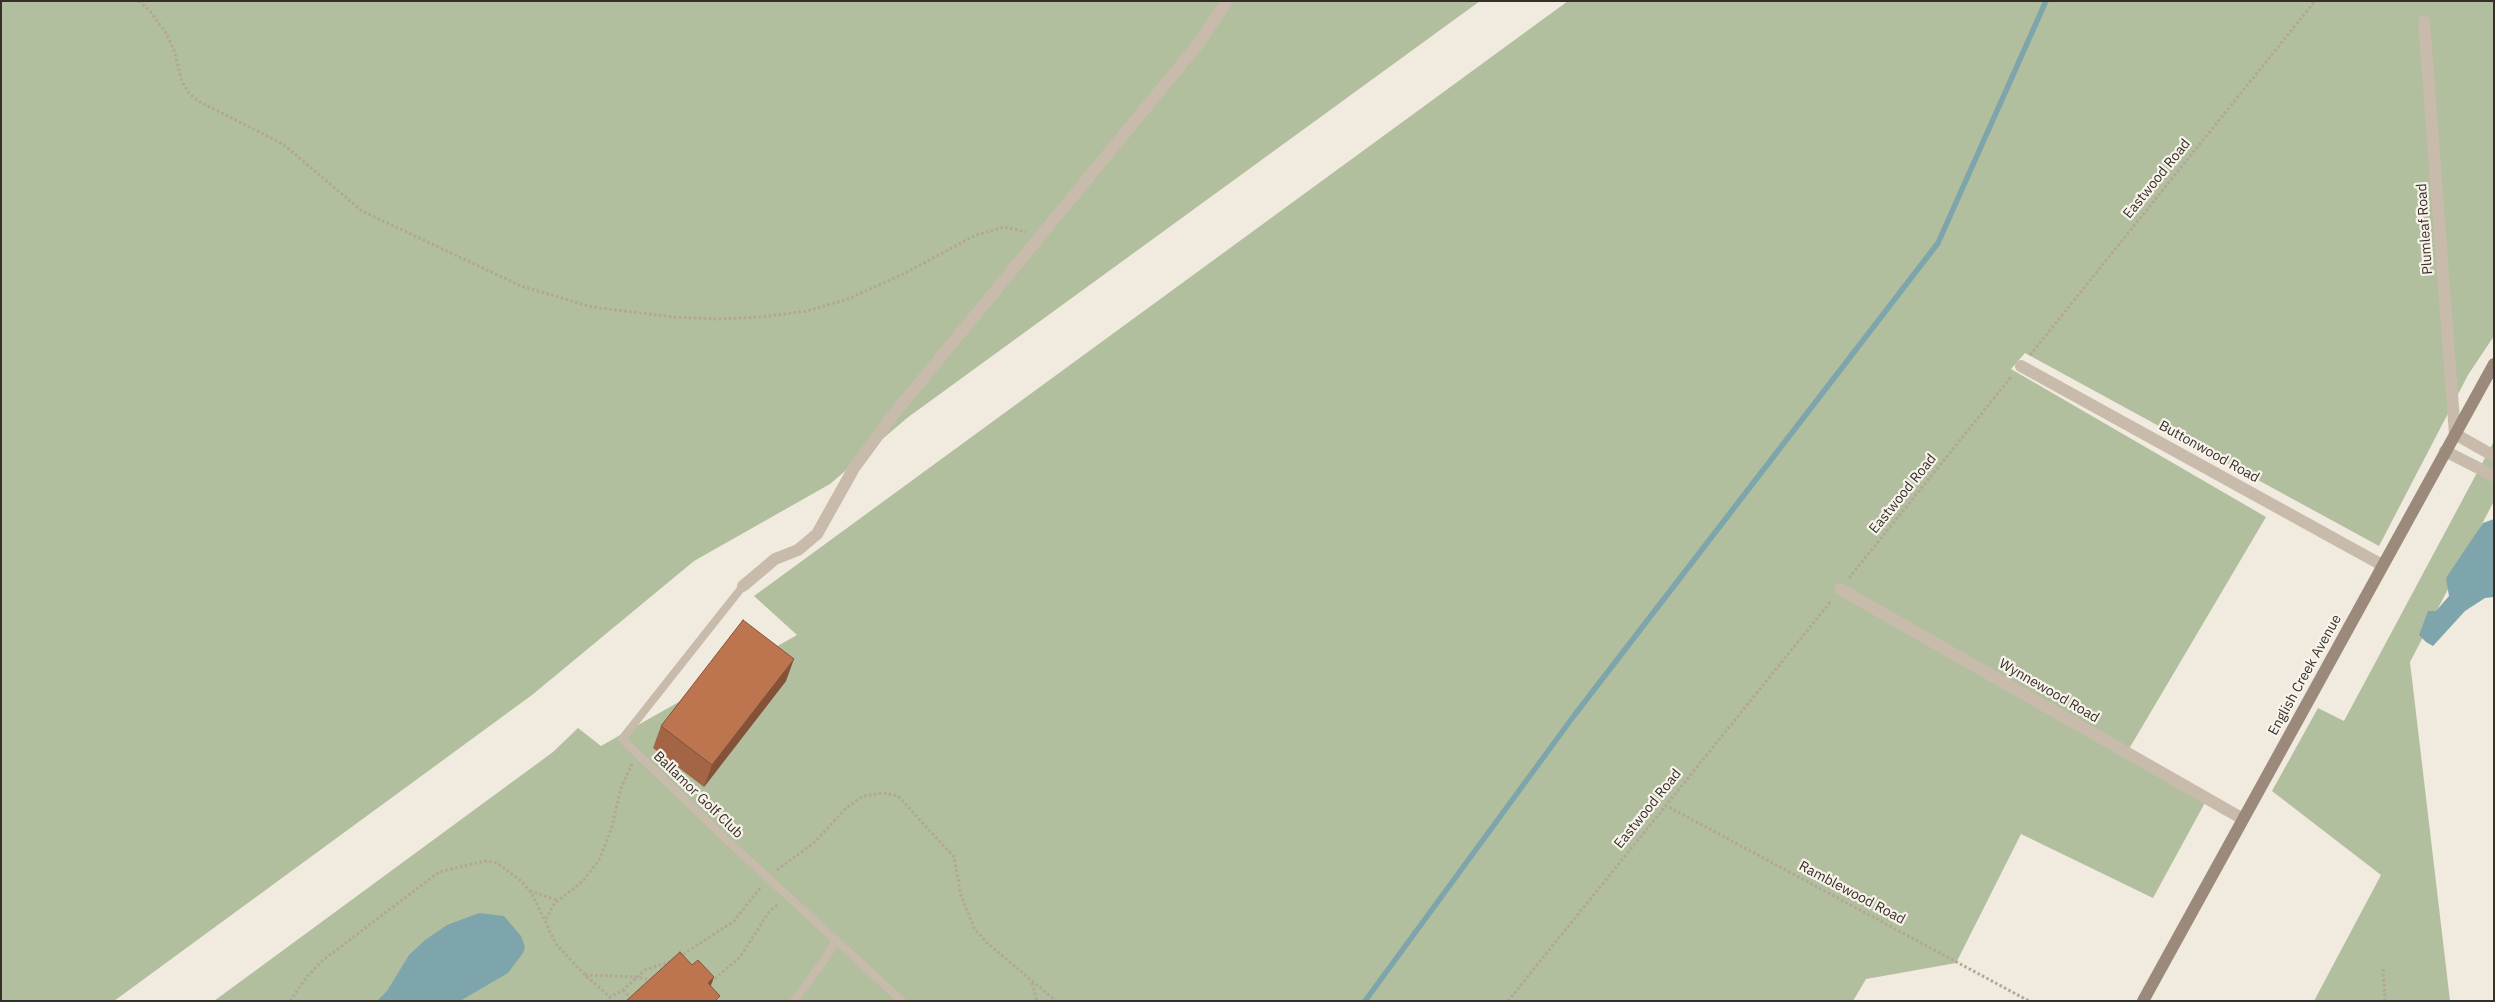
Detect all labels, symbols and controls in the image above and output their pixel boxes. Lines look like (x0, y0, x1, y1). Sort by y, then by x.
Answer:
street label: Eastwood Road (2120, 136, 2194, 222)
street label: Plumleaf Road (2413, 183, 2437, 275)
street label: Buttonwood Road (2156, 417, 2262, 487)
street label: Eastwood Road (1866, 451, 1940, 537)
street label: English Creek Avenue (2265, 612, 2345, 738)
street label: Wynnewood Road (1996, 655, 2102, 727)
street label: Ballamor Golf Club (650, 748, 746, 842)
street label: Eastwood Road (1611, 766, 1685, 852)
street label: Ramblewood Road (1796, 858, 1908, 928)

